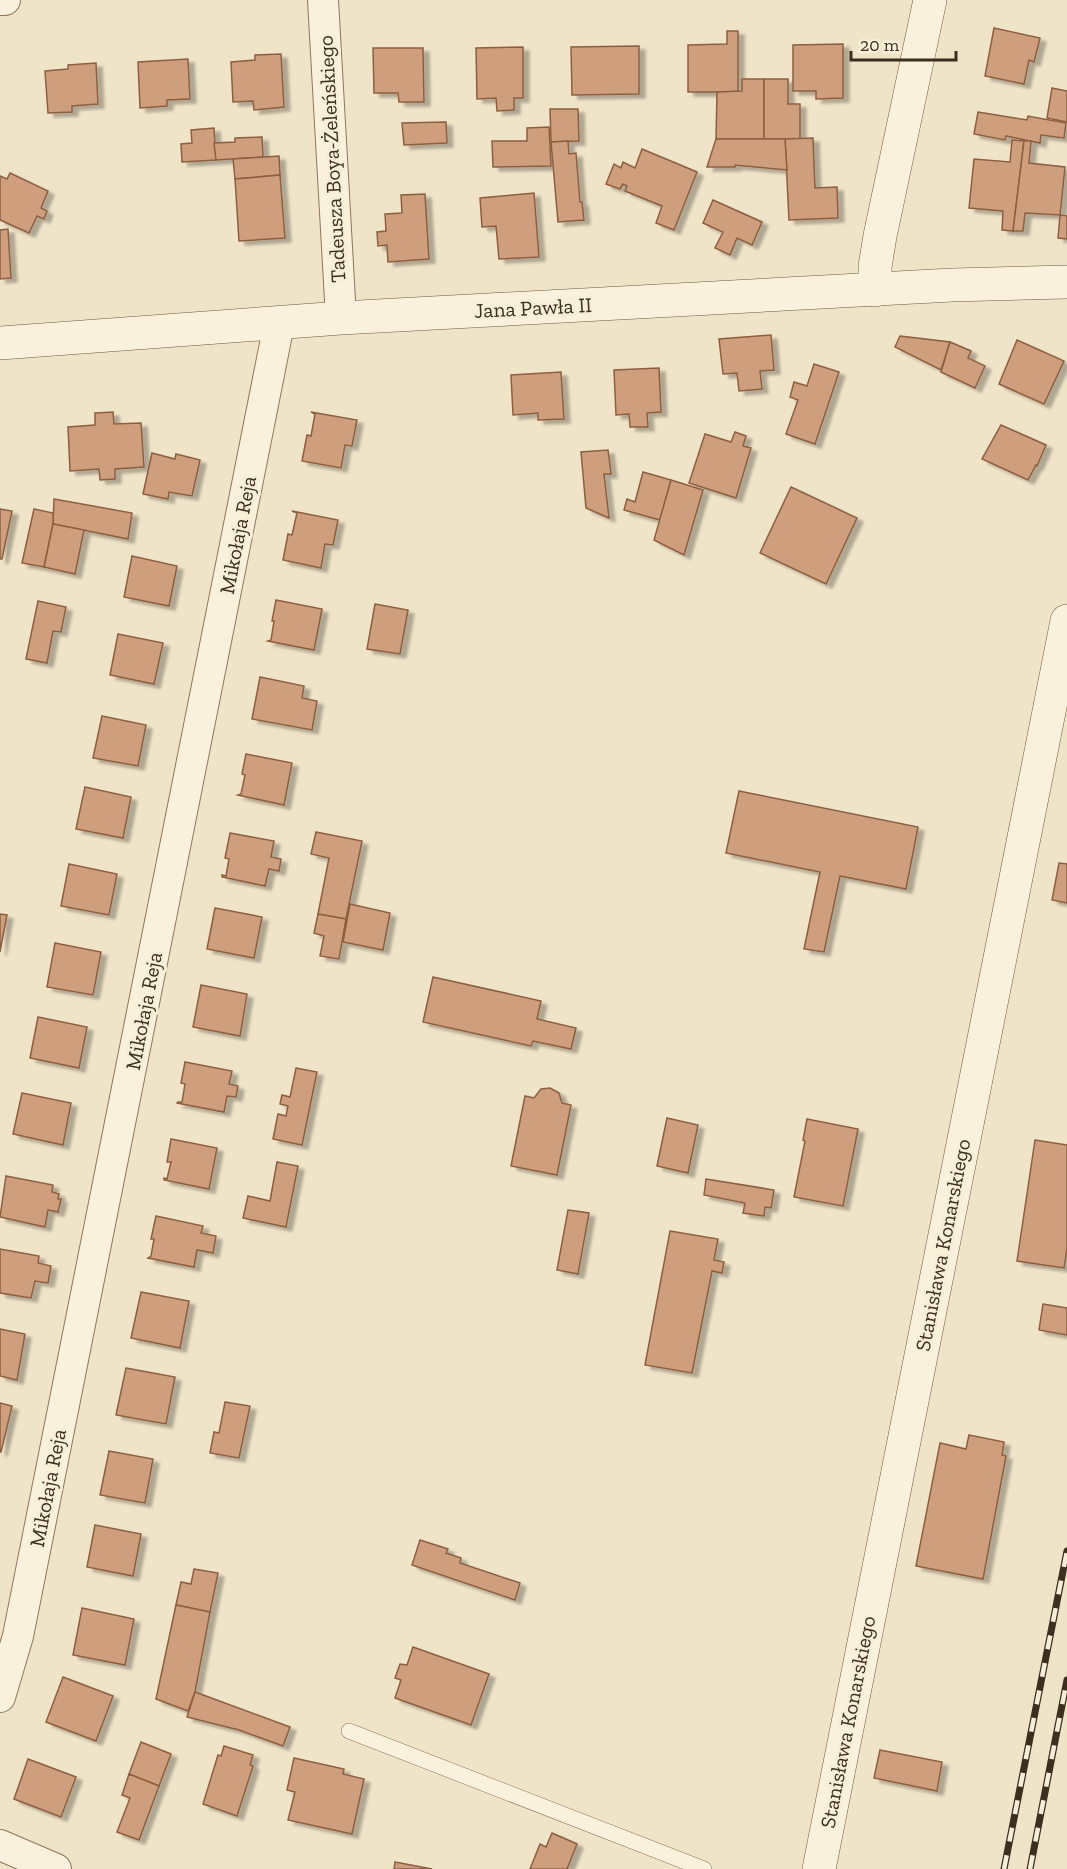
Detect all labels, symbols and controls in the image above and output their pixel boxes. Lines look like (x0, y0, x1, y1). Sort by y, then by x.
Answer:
scale bar (851, 24, 956, 62)
text: 20 m (860, 34, 900, 56)
street label: Tadeusza Boya-Żeleńskiego (313, 35, 350, 283)
street label: Jana Pawła II (474, 292, 592, 323)
street label: Mikołaja Reja (214, 474, 262, 596)
street label: Mikołaja Reja (120, 950, 168, 1072)
street label: Stanisława Konarskiego (910, 1137, 975, 1353)
street label: Mikołaja Reja (24, 1427, 72, 1549)
street label: Stanisława Konarskiego (815, 1614, 880, 1830)

